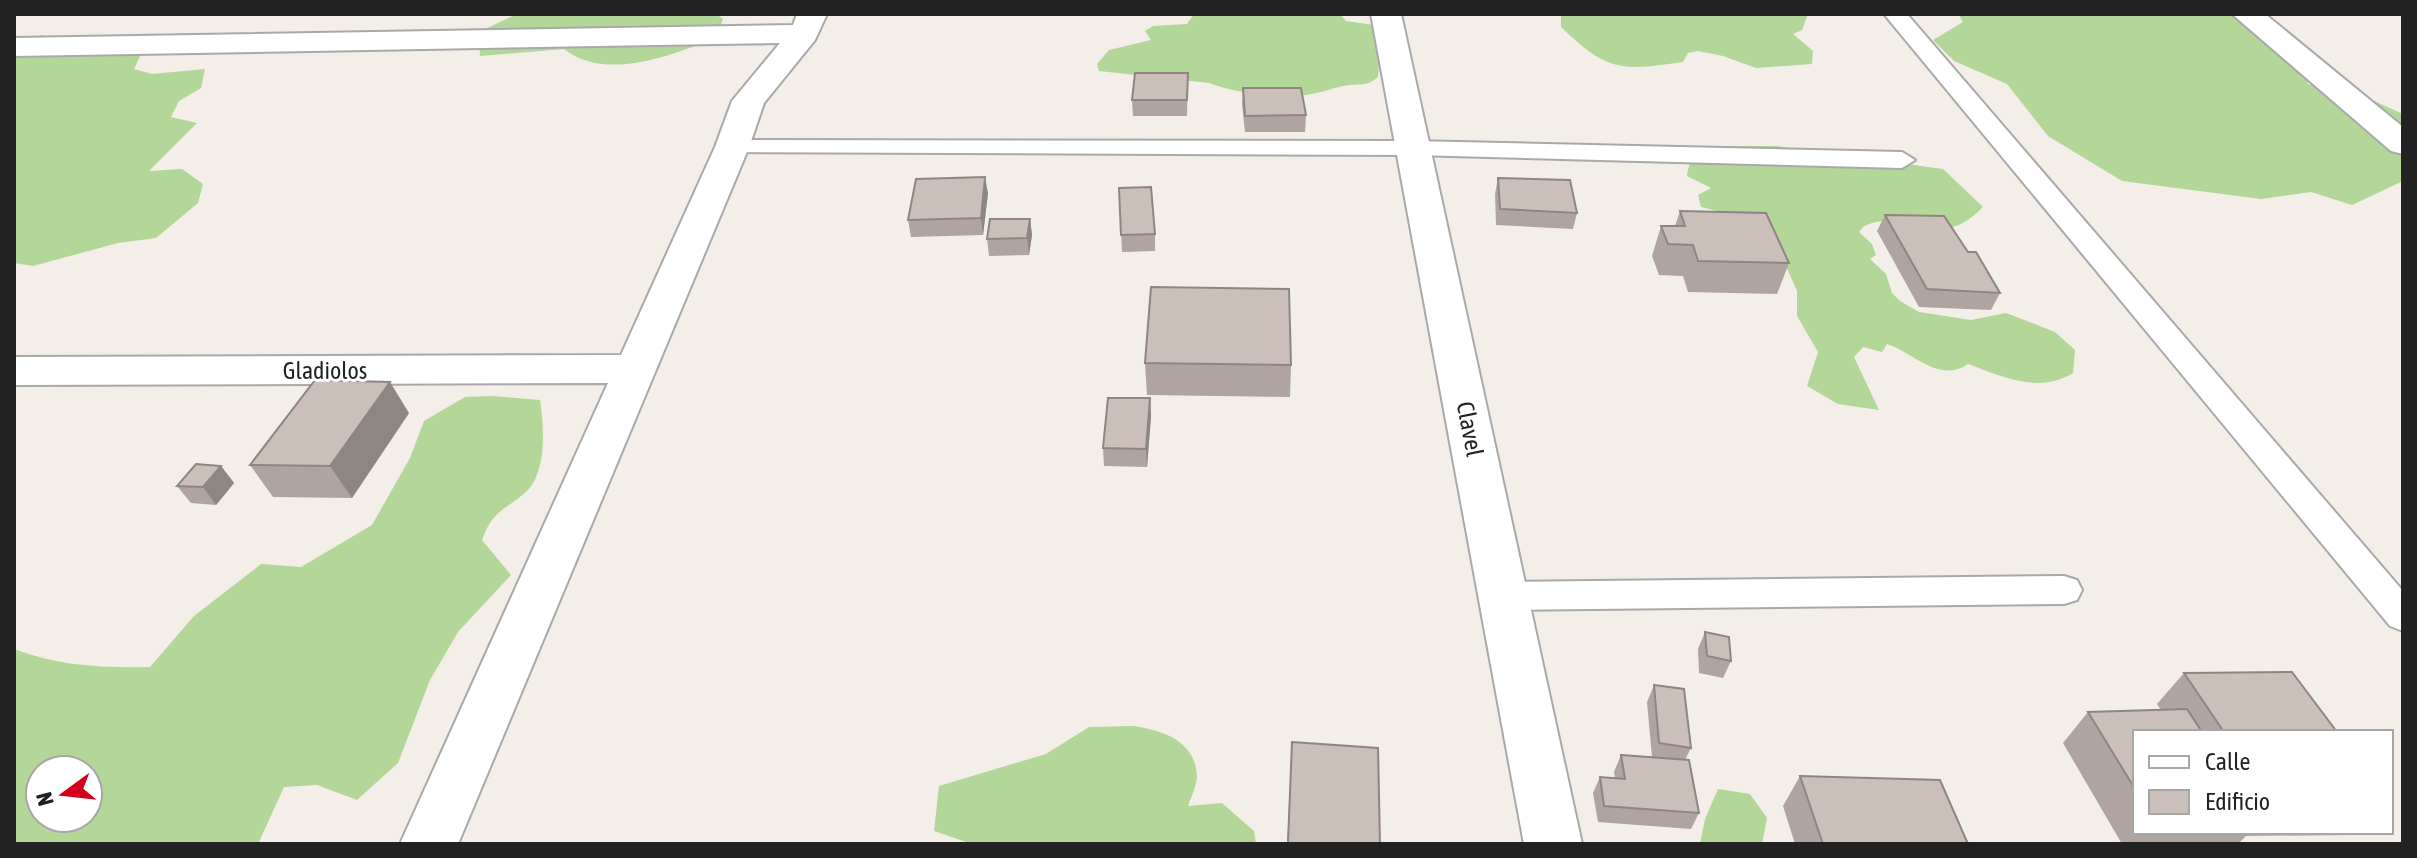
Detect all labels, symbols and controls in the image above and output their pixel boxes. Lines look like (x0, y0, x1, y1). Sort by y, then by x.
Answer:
street label: Gladiolos (283, 357, 367, 384)
street label: Clavel (1451, 399, 1489, 459)
legend (2133, 730, 2393, 834)
text: Calle (2205, 748, 2250, 775)
north arrow (24, 754, 104, 834)
text: Edificio (2205, 788, 2270, 815)
text: N (30, 790, 59, 809)

